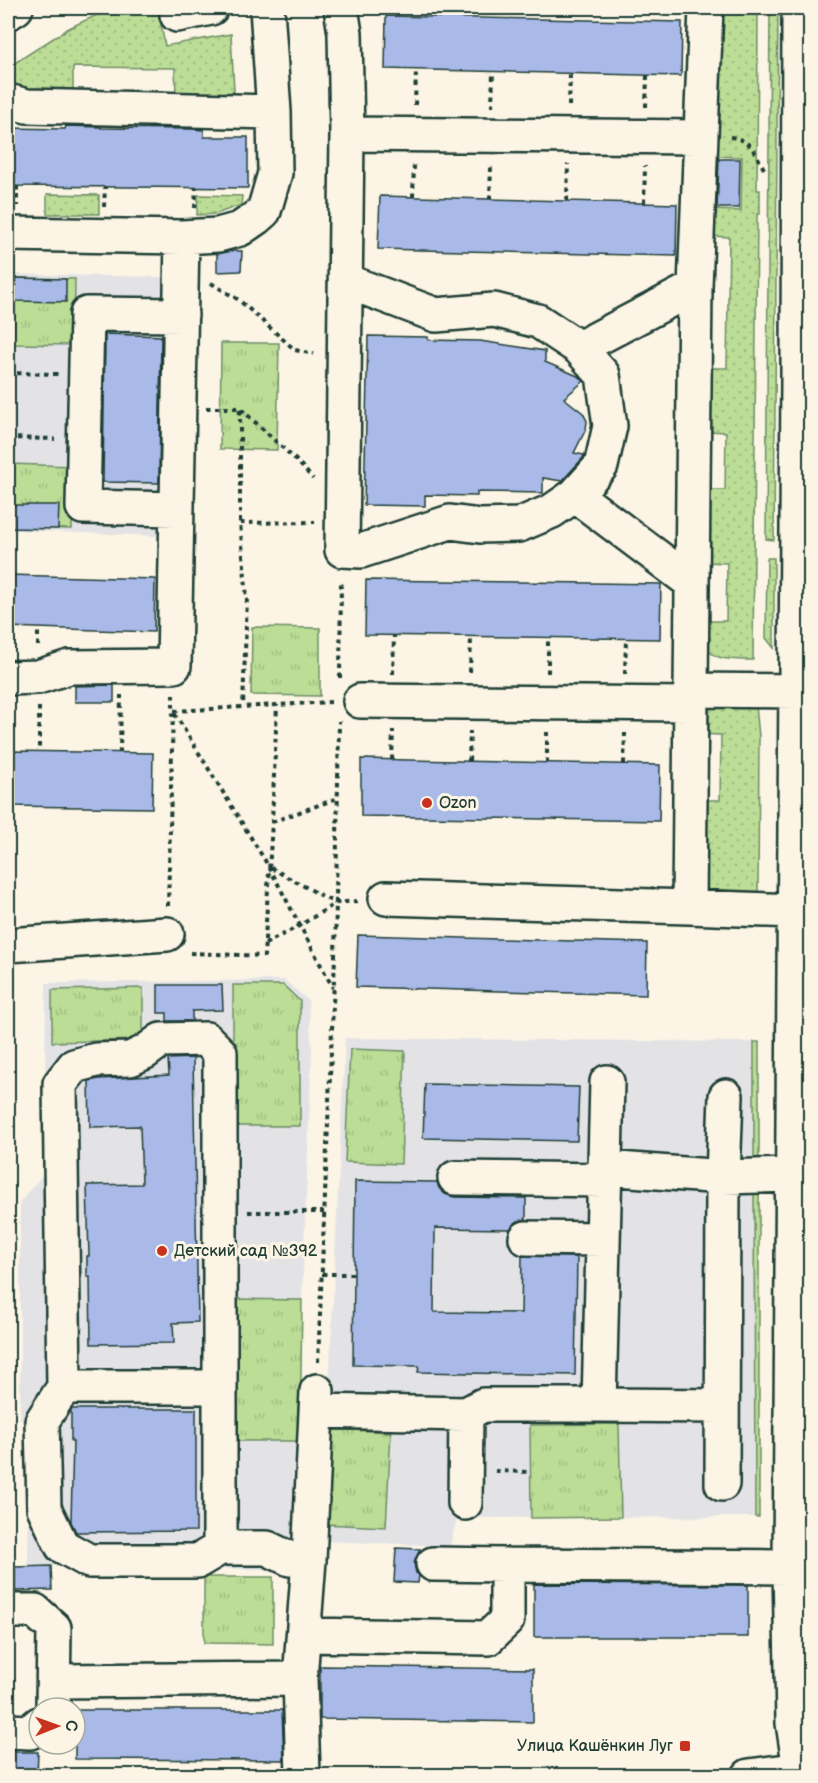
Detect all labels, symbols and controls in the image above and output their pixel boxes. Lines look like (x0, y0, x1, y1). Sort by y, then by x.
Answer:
place label: Ozon (439, 794, 477, 813)
marker: Ozon (420, 796, 434, 810)
place label: Детский сад №392 (174, 1242, 318, 1261)
marker: Детский сад №392 (155, 1244, 169, 1258)
north arrow (27, 1696, 87, 1756)
text: С (61, 1720, 80, 1731)
place label: Улица Кашёнкин Луг (517, 1737, 673, 1756)
marker: Улица Кашёнкин Луг (678, 1739, 692, 1753)

